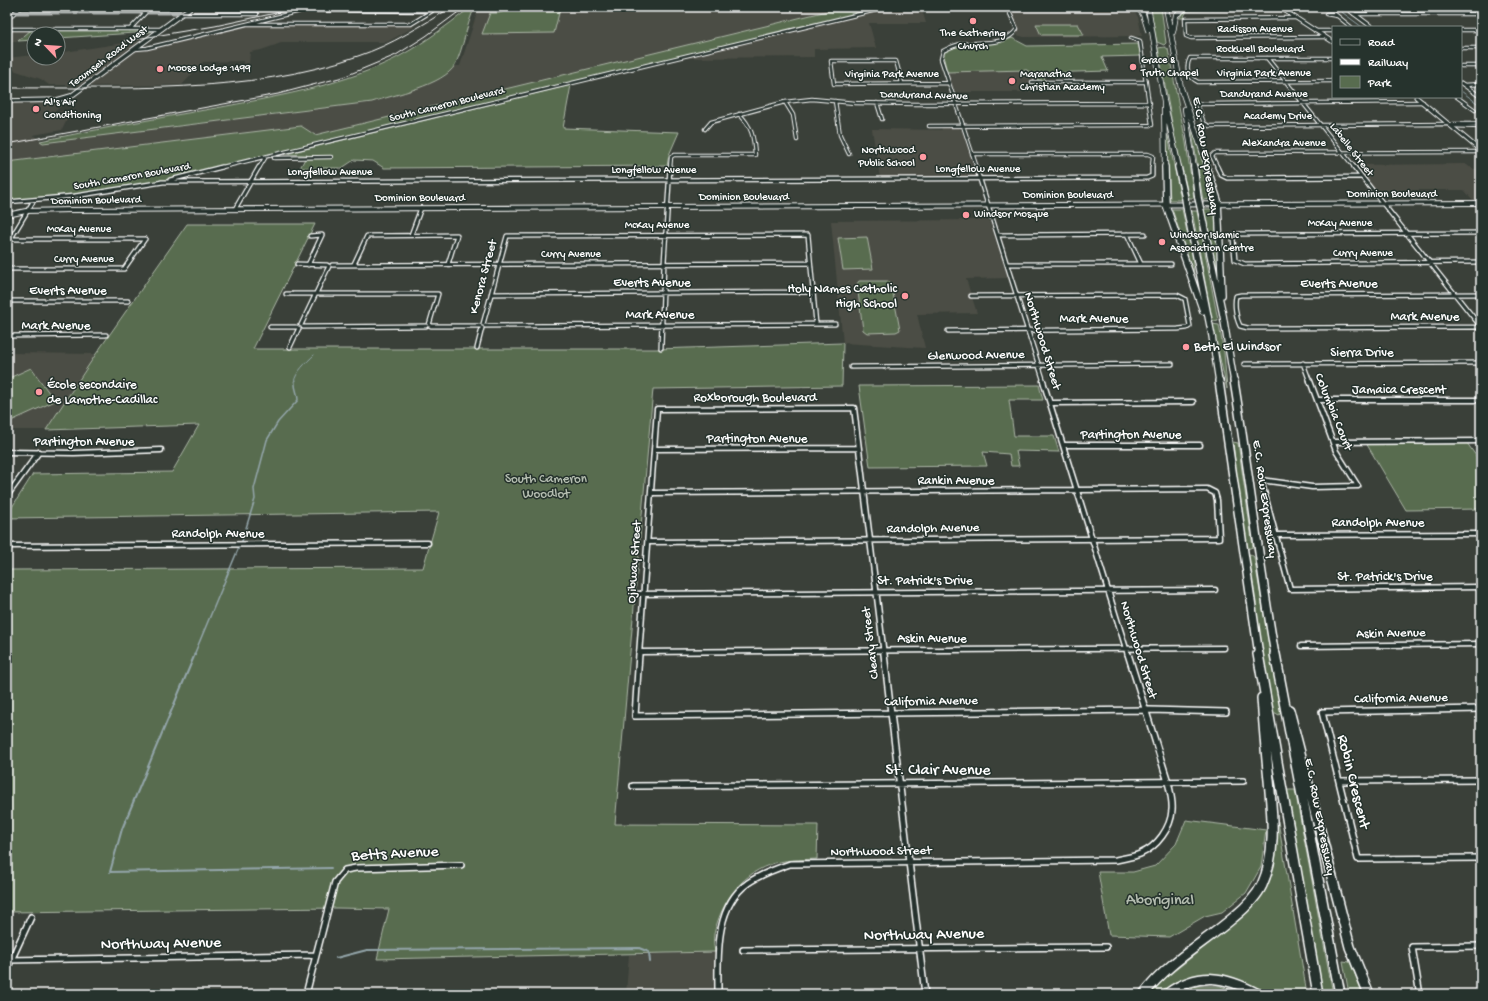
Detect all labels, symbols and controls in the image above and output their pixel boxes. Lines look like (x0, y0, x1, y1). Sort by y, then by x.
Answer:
marker: The Gathering Church (968, 16, 978, 26)
street label: Tecumseh Road West (67, 23, 152, 91)
street label: Radisson Avenue (1217, 24, 1293, 36)
north arrow (26, 26, 66, 66)
legend (1332, 26, 1462, 98)
place label: The Gathering Church (939, 28, 1006, 53)
text: N (32, 37, 46, 48)
text: Road (1368, 37, 1395, 51)
street label: Rockwell Boulevard (1216, 44, 1305, 56)
place label: Grace & Truth Chapel (1140, 55, 1199, 80)
text: Railway (1368, 57, 1408, 71)
marker: Grace & Truth Chapel (1128, 62, 1138, 72)
place label: Moose Lodge 1499 (168, 63, 251, 75)
marker: Moose Lodge 1499 (155, 64, 165, 74)
street label: Virginia Park Avenue (1216, 68, 1311, 80)
street label: Virginia Park Avenue (844, 69, 939, 81)
place label: Maranatha Christian Academy (1020, 69, 1105, 94)
marker: Maranatha Christian Academy (1007, 76, 1017, 86)
text: Park (1367, 77, 1393, 91)
street label: South Cameron Boulevard (388, 85, 507, 125)
street label: Dandurand Avenue (879, 89, 968, 103)
street label: Dandurand Avenue (1219, 89, 1308, 101)
street label: E.C. Row Expressway (1188, 96, 1222, 217)
place label: Al's Air Conditioning (44, 97, 101, 122)
marker: Al's Air Conditioning (31, 104, 41, 114)
street label: Academy Drive (1244, 111, 1312, 123)
street label: Labelle Street (1327, 121, 1376, 180)
street label: Alexandra Avenue (1242, 138, 1326, 150)
place label: Northwood Public School (857, 145, 917, 170)
marker: Northwood Public School (918, 152, 928, 162)
street label: South Cameron Boulevard (73, 161, 193, 193)
street label: Longfellow Avenue (935, 163, 1021, 176)
street label: Longfellow Avenue (611, 164, 697, 177)
street label: Longfellow Avenue (287, 166, 373, 179)
street label: Dominion Boulevard (1346, 189, 1439, 201)
street label: Dominion Boulevard (1022, 190, 1115, 202)
street label: Dominion Boulevard (698, 192, 791, 204)
street label: Dominion Boulevard (374, 193, 467, 205)
street label: Dominion Boulevard (50, 194, 143, 208)
place label: Windsor Mosque (974, 209, 1049, 221)
marker: Windsor Mosque (961, 210, 971, 220)
street label: McKay Avenue (1308, 218, 1373, 230)
street label: McKay Avenue (625, 220, 690, 232)
street label: McKay Avenue (47, 224, 112, 236)
place label: Windsor Islamic Association Centre (1170, 230, 1254, 255)
street label: Kenora Street (467, 237, 502, 316)
marker: Windsor Islamic Association Centre (1157, 237, 1167, 247)
street label: Curry Avenue (1333, 248, 1393, 260)
street label: Curry Avenue (541, 249, 601, 261)
street label: Curry Avenue (54, 254, 114, 266)
street label: Everts Avenue (613, 276, 691, 291)
street label: Everts Avenue (1300, 277, 1378, 292)
place label: Holy Names Catholic High School (788, 282, 898, 312)
street label: Everts Avenue (29, 284, 107, 299)
street label: Northwood Street (1020, 290, 1064, 393)
marker: Holy Names Catholic High School (900, 291, 910, 301)
street label: Mark Avenue (626, 308, 695, 323)
street label: Mark Avenue (1391, 310, 1460, 325)
street label: Mark Avenue (1060, 312, 1129, 327)
street label: Mark Avenue (22, 319, 91, 334)
place label: Beth El Windsor (1193, 340, 1282, 355)
marker: Beth El Windsor (1181, 342, 1191, 352)
street label: Sierra Drive (1330, 346, 1394, 361)
street label: Glenwood Avenue (927, 348, 1025, 364)
street label: Columbia Court (1311, 371, 1356, 454)
place label: École secondaire de Lamothe-Cadillac (47, 377, 158, 408)
street label: Jamaica Crescent (1352, 383, 1448, 398)
marker: École secondaire de Lamothe-Cadillac (34, 387, 44, 397)
street label: Roxborough Boulevard (693, 391, 818, 406)
street label: Partington Avenue (1079, 428, 1182, 443)
street label: Partington Avenue (705, 432, 808, 447)
street label: Partington Avenue (32, 435, 135, 450)
street label: E.C. Row Expressway (1248, 439, 1280, 560)
park label: South Cameron Woodlot (505, 472, 588, 502)
street label: Rankin Avenue (917, 474, 995, 489)
street label: Randolph Avenue (1332, 516, 1425, 531)
street label: Ojibway Street (625, 519, 645, 604)
street label: Randolph Avenue (886, 521, 980, 537)
street label: Randolph Avenue (172, 527, 265, 542)
street label: St. Patrick's Drive (1337, 570, 1433, 585)
street label: St. Patrick's Drive (877, 574, 973, 589)
street label: Northwood Street (1116, 599, 1160, 702)
street label: Cleary Street (859, 604, 883, 680)
street label: Askin Avenue (1356, 626, 1426, 642)
street label: Askin Avenue (897, 632, 967, 647)
street label: California Avenue (1354, 691, 1448, 707)
street label: California Avenue (884, 694, 978, 710)
street label: Robin Crescent (1331, 733, 1373, 832)
street label: E.C. Row Expressway (1300, 757, 1338, 877)
street label: St. Clair Avenue (886, 762, 991, 781)
street label: Betts Avenue (350, 843, 440, 867)
street label: Northwood Street (830, 844, 933, 860)
park label: Aboriginal (1126, 892, 1194, 911)
street label: Northway Avenue (864, 925, 985, 947)
street label: Northway Avenue (101, 934, 222, 956)

